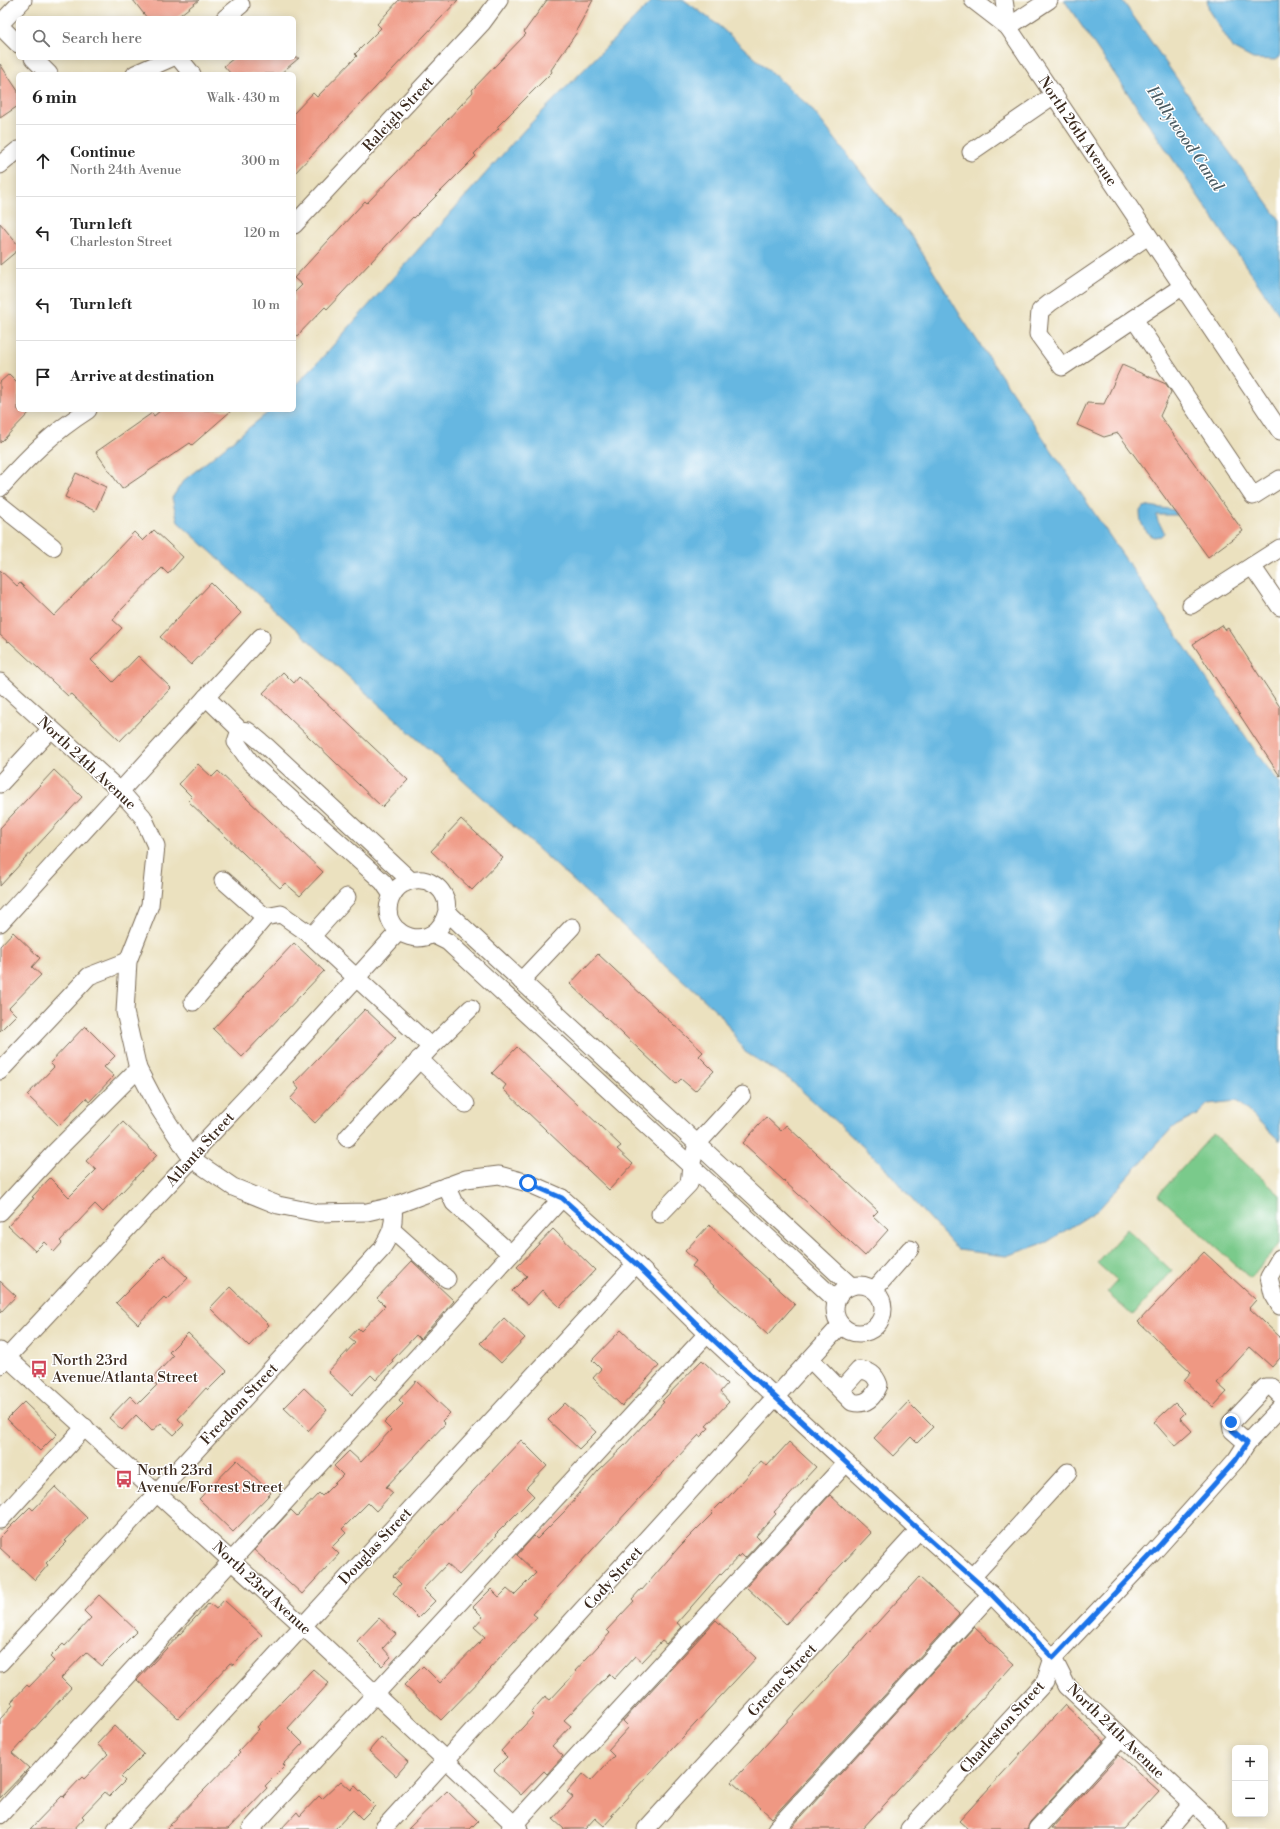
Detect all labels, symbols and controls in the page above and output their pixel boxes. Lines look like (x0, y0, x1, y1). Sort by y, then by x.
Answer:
search box (16, 16, 296, 60)
icon: search (30, 27, 52, 49)
text: Search here (62, 29, 142, 48)
street label: Raleigh Street (359, 72, 438, 156)
street label: North 26th Avenue (1034, 73, 1121, 190)
water label: Hollywood Canal (1142, 81, 1228, 196)
text: 6 min (32, 87, 77, 109)
text: Walk · 430 m (207, 90, 280, 106)
text: Continue (70, 143, 135, 162)
icon: ahead (32, 150, 54, 172)
text: 300 m (242, 153, 280, 169)
text: North 24th Avenue (70, 162, 181, 178)
text: Turn left (70, 215, 132, 234)
icon: left (32, 222, 54, 244)
text: 120 m (244, 225, 280, 241)
text: Charleston Street (70, 234, 172, 250)
icon: left (32, 294, 54, 316)
text: Turn left (70, 295, 132, 314)
text: 10 m (252, 297, 280, 313)
icon: arrive (32, 366, 54, 388)
text: Arrive at destination (70, 367, 214, 386)
street label: North 24th Avenue (33, 713, 140, 814)
street label: Atlanta Street (161, 1108, 239, 1191)
route start (519, 1174, 537, 1192)
place label: North 23rd Avenue/Atlanta Street (51, 1351, 199, 1387)
bus stop icon: North 23rd Avenue/Atlanta Street (29, 1359, 49, 1379)
street label: Freedom Street (197, 1359, 283, 1449)
route end (1222, 1413, 1240, 1431)
place label: North 23rd Avenue/Forrest Street (136, 1461, 284, 1497)
bus stop icon: North 23rd Avenue/Forrest Street (114, 1469, 134, 1489)
street label: Douglas Street (335, 1503, 416, 1589)
street label: North 23rd Avenue (208, 1538, 315, 1639)
street label: Cody Street (580, 1542, 647, 1614)
street label: Greene Street (744, 1639, 821, 1721)
street label: Charleston Street (956, 1677, 1049, 1778)
street label: North 24th Avenue (1063, 1680, 1168, 1783)
map controls (1232, 1745, 1268, 1817)
button: + (1232, 1745, 1268, 1781)
button: − (1232, 1781, 1268, 1817)

